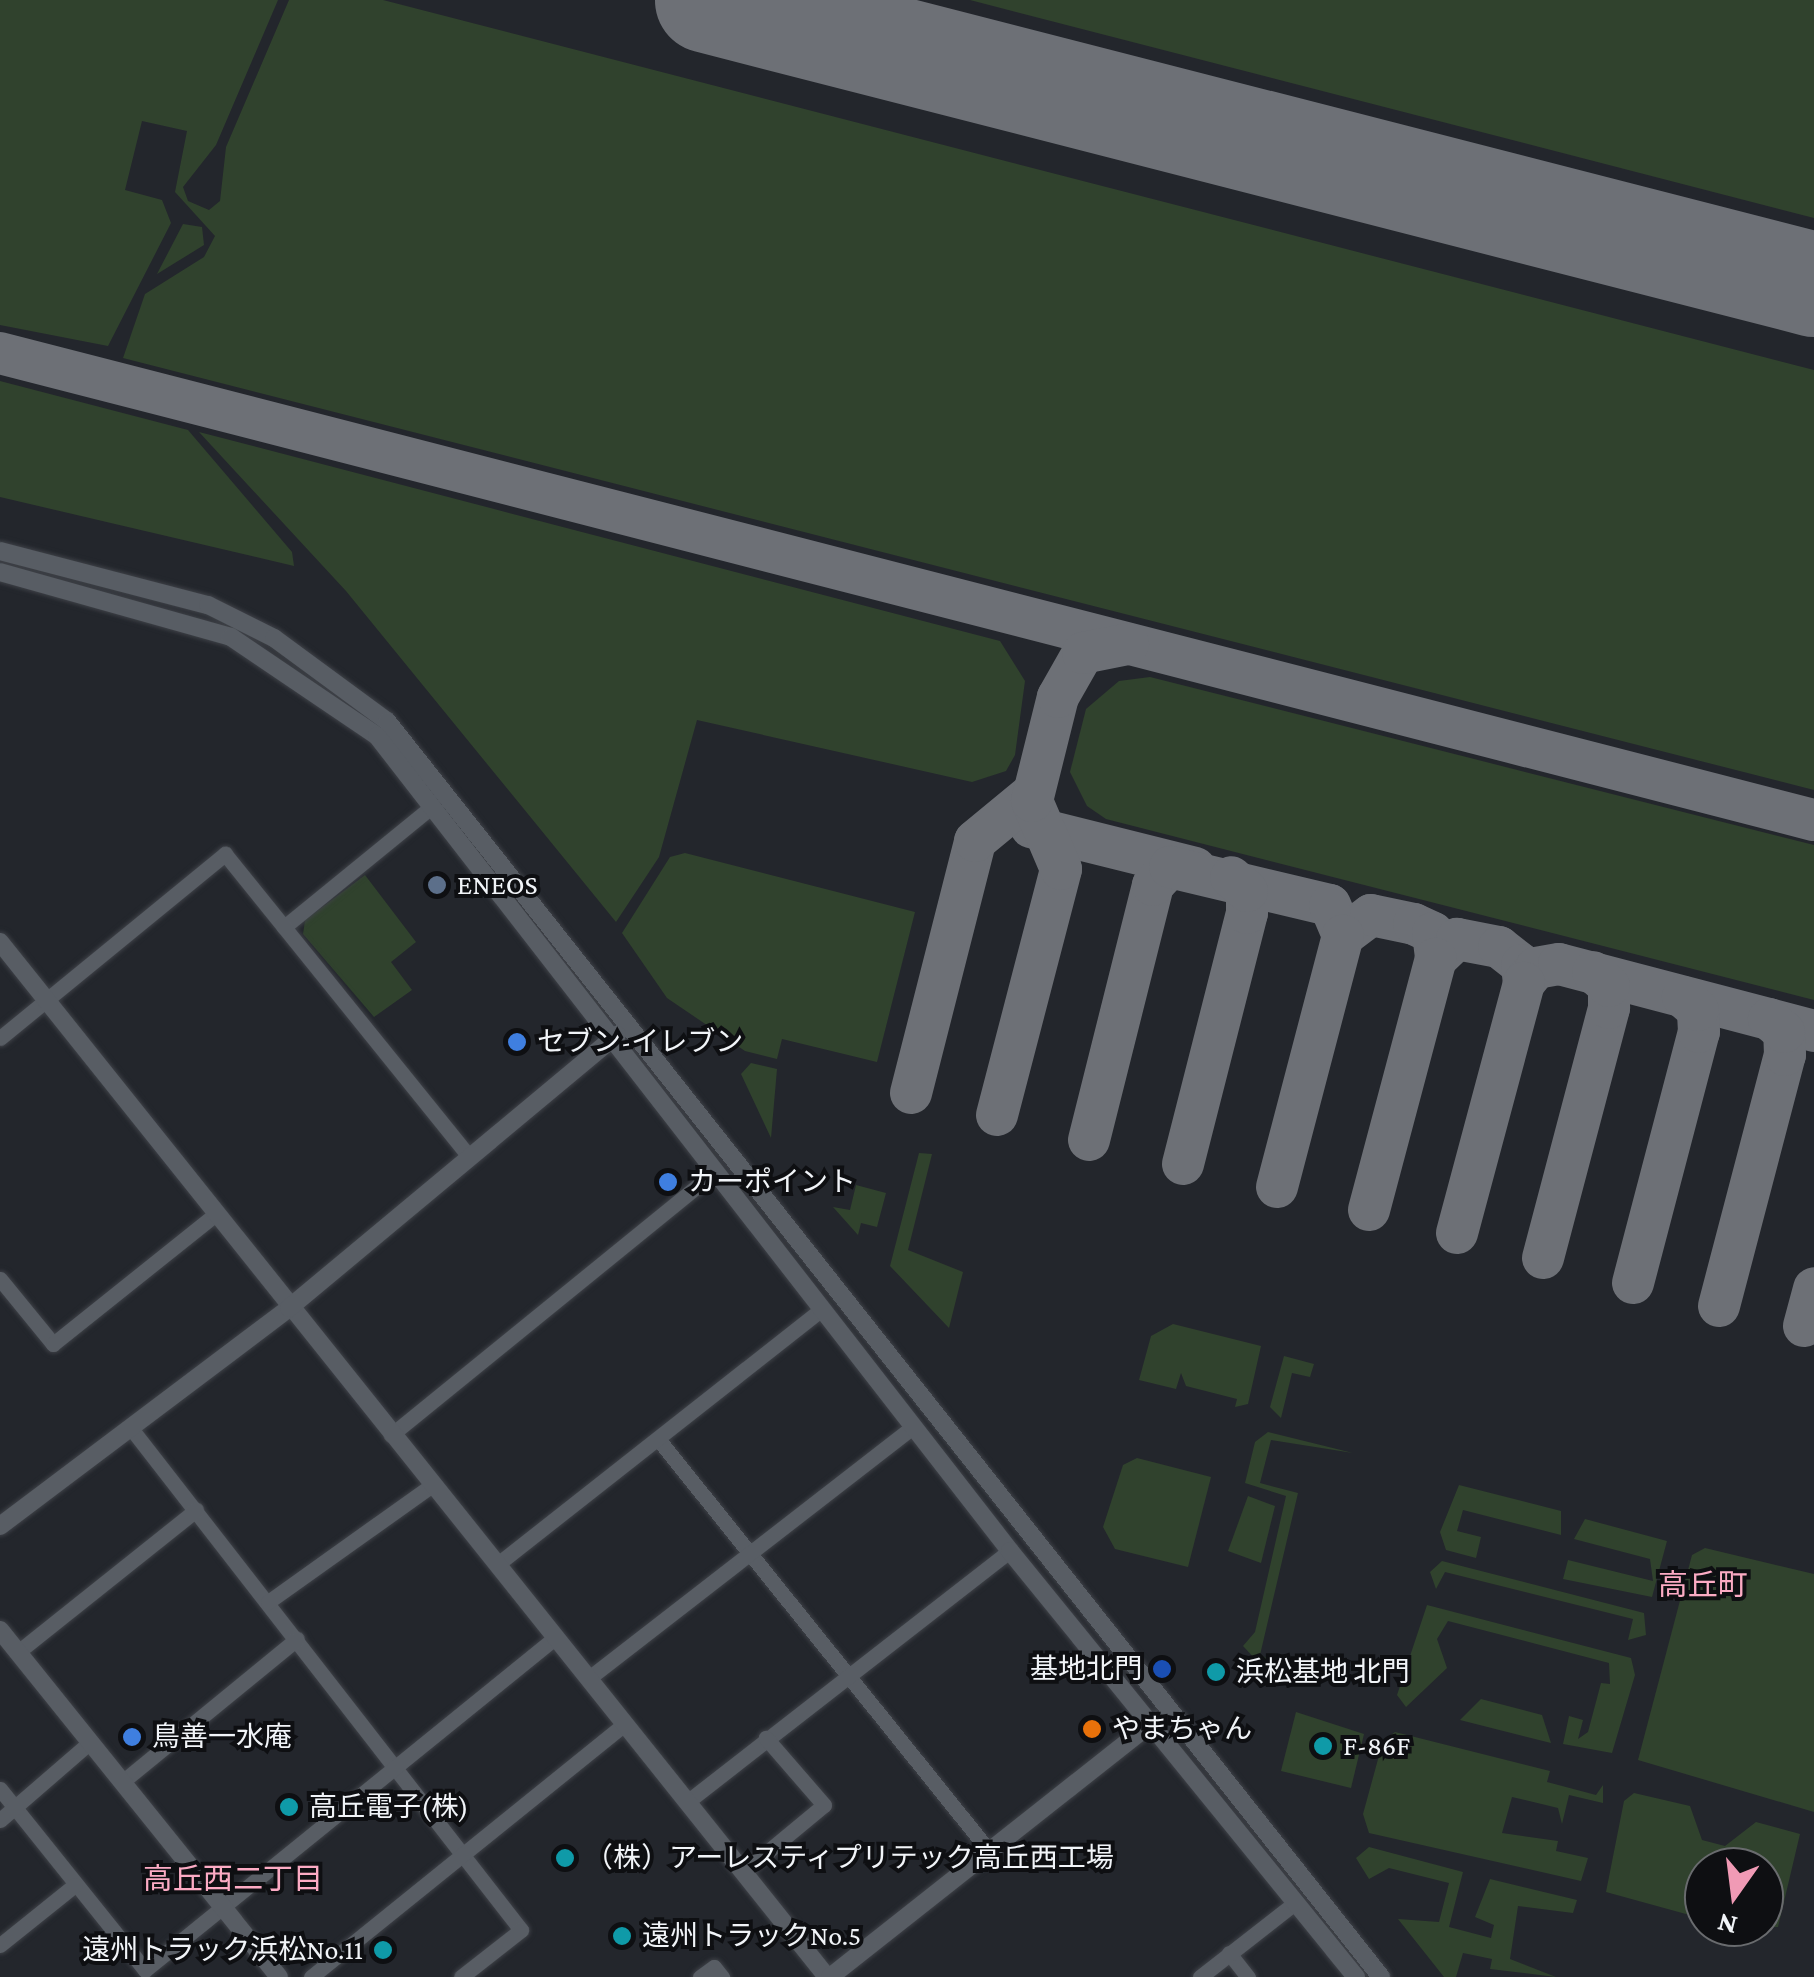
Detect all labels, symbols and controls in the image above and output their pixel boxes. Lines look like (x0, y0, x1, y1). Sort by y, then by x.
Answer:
place label: ENEOS (457, 868, 538, 902)
marker: ENEOS (426, 874, 448, 896)
place label: セブン-イレブン (537, 1025, 743, 1059)
marker: セブン-イレブン (506, 1031, 528, 1053)
place label: カーポイント (688, 1165, 856, 1199)
marker: カーポイント (657, 1171, 679, 1193)
district label: 高丘町 (1658, 1567, 1748, 1603)
place label: 基地北門 (1030, 1652, 1142, 1686)
place label: 浜松基地 北門 (1236, 1655, 1409, 1689)
marker: 基地北門 (1151, 1658, 1173, 1680)
marker: 浜松基地 北門 (1205, 1661, 1227, 1683)
place label: やまちゃん (1112, 1712, 1252, 1746)
marker: やまちゃん (1081, 1718, 1103, 1740)
place label: 鳥善一水庵 (152, 1720, 292, 1754)
marker: 鳥善一水庵 (121, 1726, 143, 1748)
place label: F-86F (1343, 1729, 1410, 1763)
marker: F-86F (1312, 1735, 1334, 1757)
place label: 高丘電子(株) (309, 1790, 469, 1824)
marker: 高丘電子(株) (278, 1796, 300, 1818)
place label: （株）アーレスティプリテック高丘西工場 (585, 1841, 1115, 1875)
marker: （株）アーレスティプリテック高丘西工場 (554, 1847, 576, 1869)
north arrow (1684, 1847, 1784, 1947)
district label: 高丘西二丁目 (143, 1861, 323, 1897)
text: N (1714, 1907, 1740, 1942)
place label: 遠州トラックNo.5 (642, 1919, 861, 1953)
marker: 遠州トラックNo.5 (611, 1925, 633, 1947)
place label: 遠州トラック浜松No.11 (82, 1933, 363, 1967)
marker: 遠州トラック浜松No.11 (372, 1939, 394, 1961)

